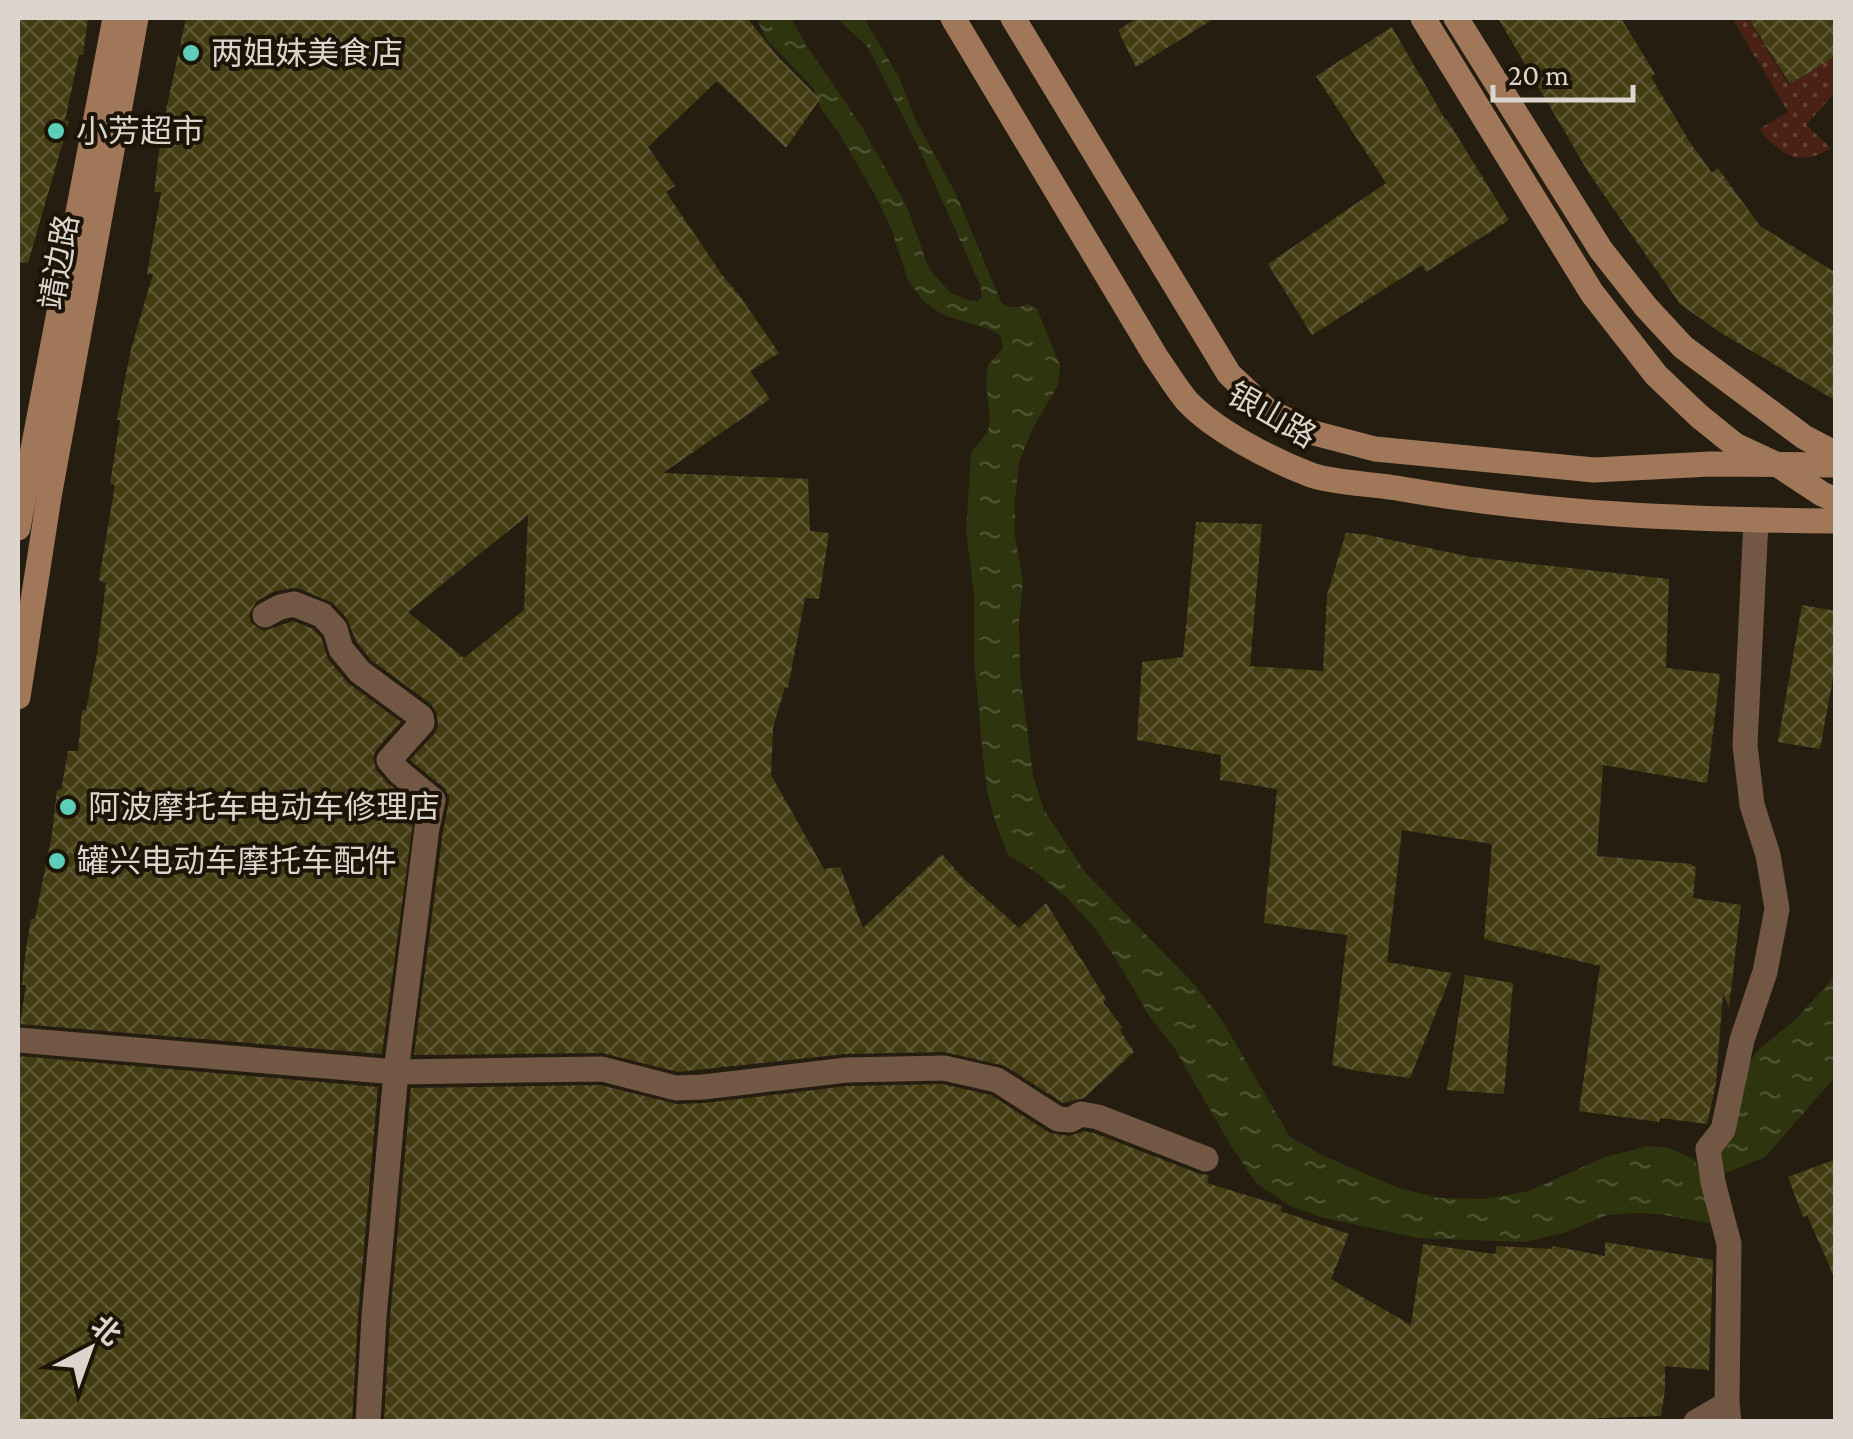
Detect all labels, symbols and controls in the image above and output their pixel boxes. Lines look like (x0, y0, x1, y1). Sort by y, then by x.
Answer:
place label: 两姐妹美食店 (211, 35, 403, 71)
scale bar (1493, 40, 1633, 102)
marker: 两姐妹美食店 (180, 42, 202, 64)
text: 20 m (1508, 58, 1569, 91)
place label: 小芳超市 (76, 113, 204, 149)
marker: 小芳超市 (45, 120, 67, 142)
street label: 靖边路 (33, 212, 85, 312)
street label: 银山路 (1221, 375, 1323, 455)
place label: 阿波摩托车电动车修理店 (88, 789, 440, 825)
marker: 阿波摩托车电动车修理店 (57, 796, 79, 818)
place label: 罐兴电动车摩托车配件 (77, 843, 397, 879)
marker: 罐兴电动车摩托车配件 (46, 850, 68, 872)
north arrow (40, 1299, 140, 1399)
text: 北 (85, 1310, 127, 1351)

